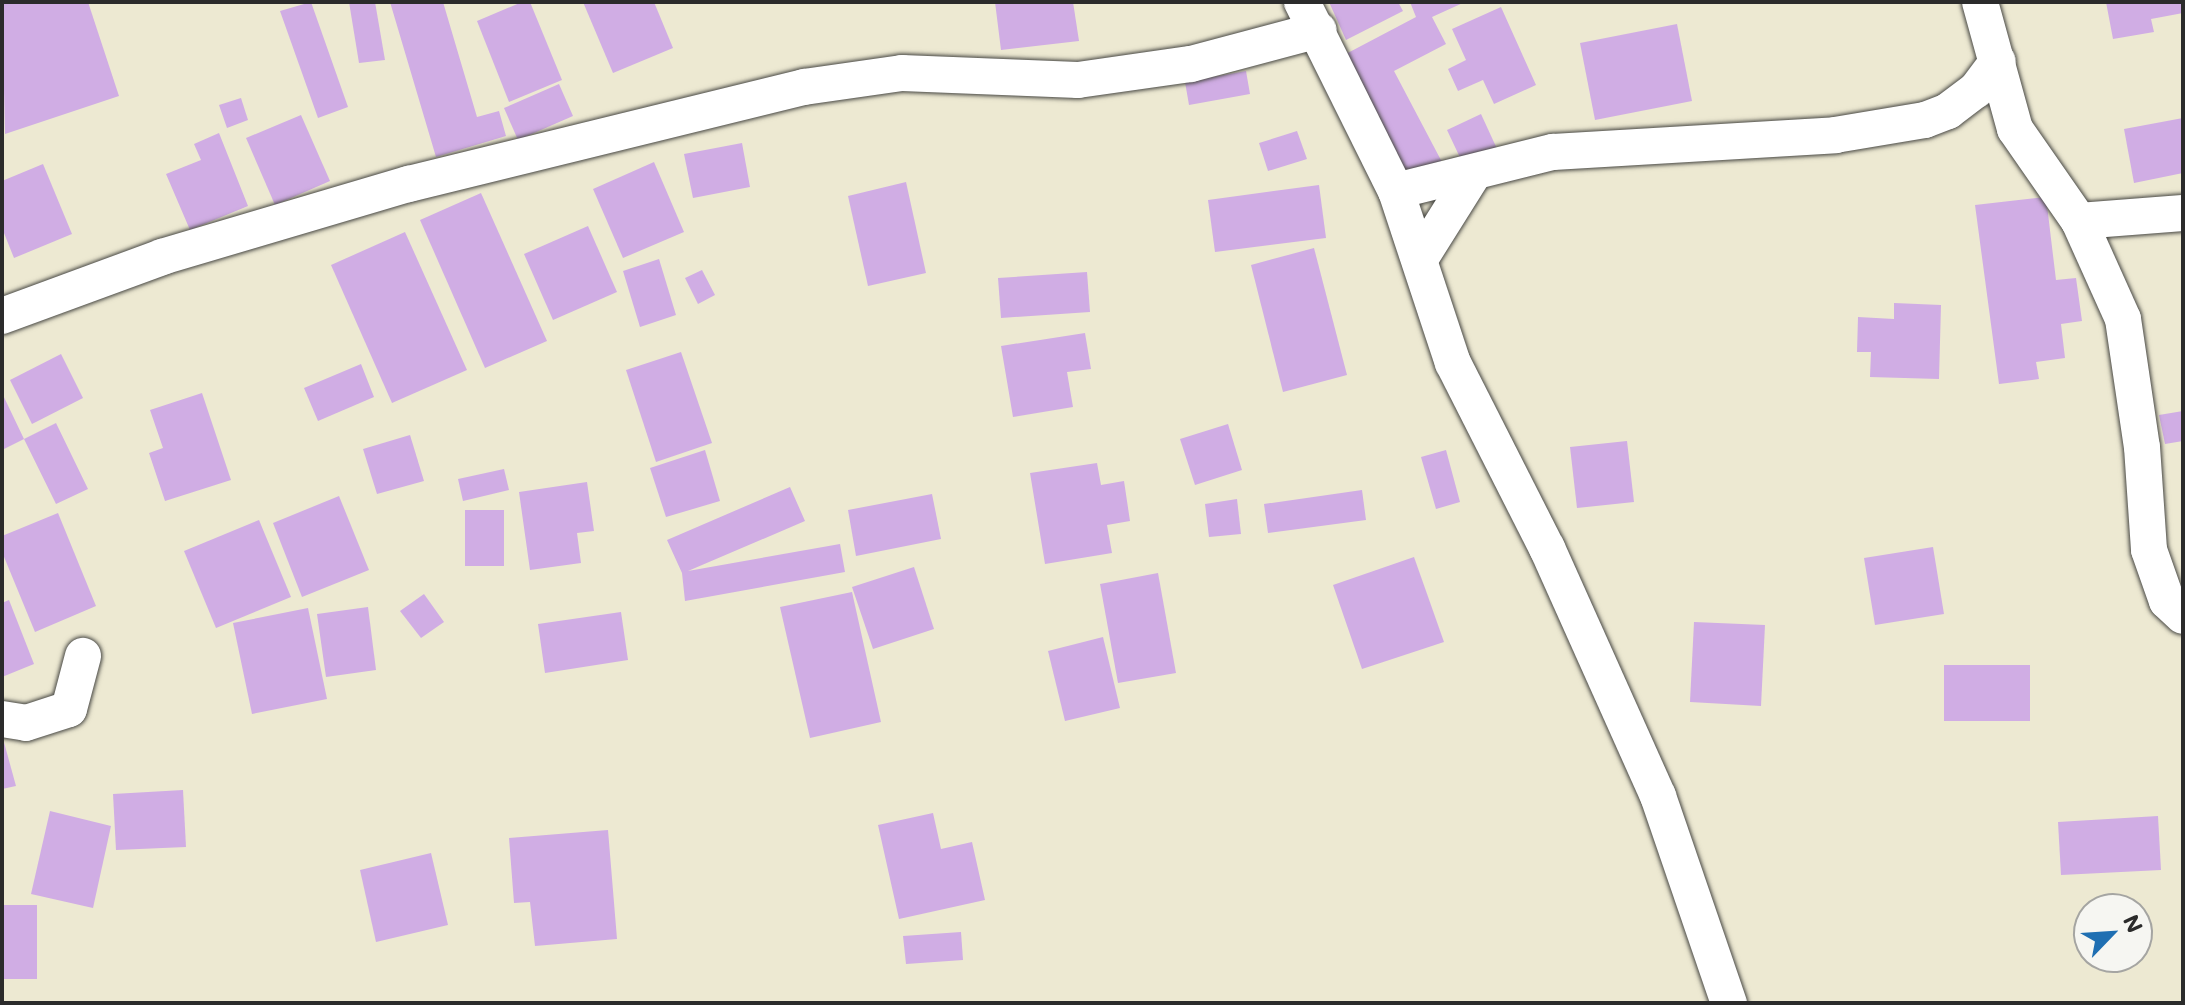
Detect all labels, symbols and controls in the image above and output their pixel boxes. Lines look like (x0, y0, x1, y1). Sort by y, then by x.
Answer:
north arrow (2073, 893, 2153, 973)
text: N (2117, 910, 2150, 937)

